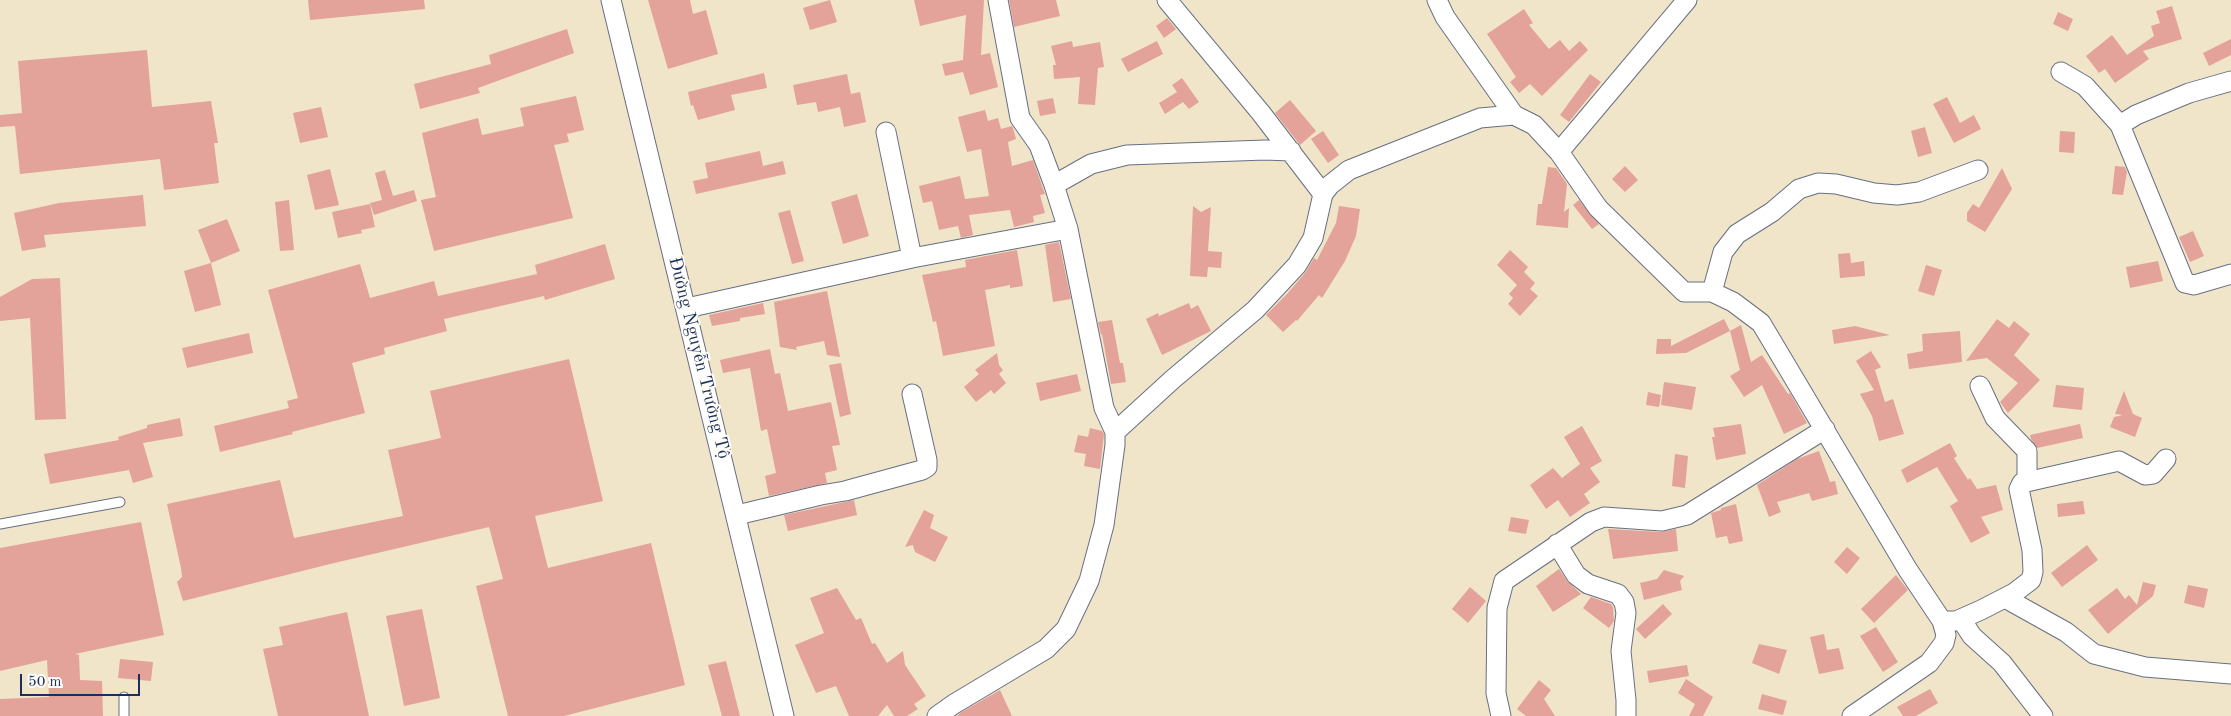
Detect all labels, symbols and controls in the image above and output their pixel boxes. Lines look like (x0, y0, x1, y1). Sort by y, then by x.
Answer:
street label: Đường Nguyễn Trường Tộ (663, 255, 735, 461)
scale bar (22, 664, 142, 696)
text: 50 m (28, 675, 62, 690)

